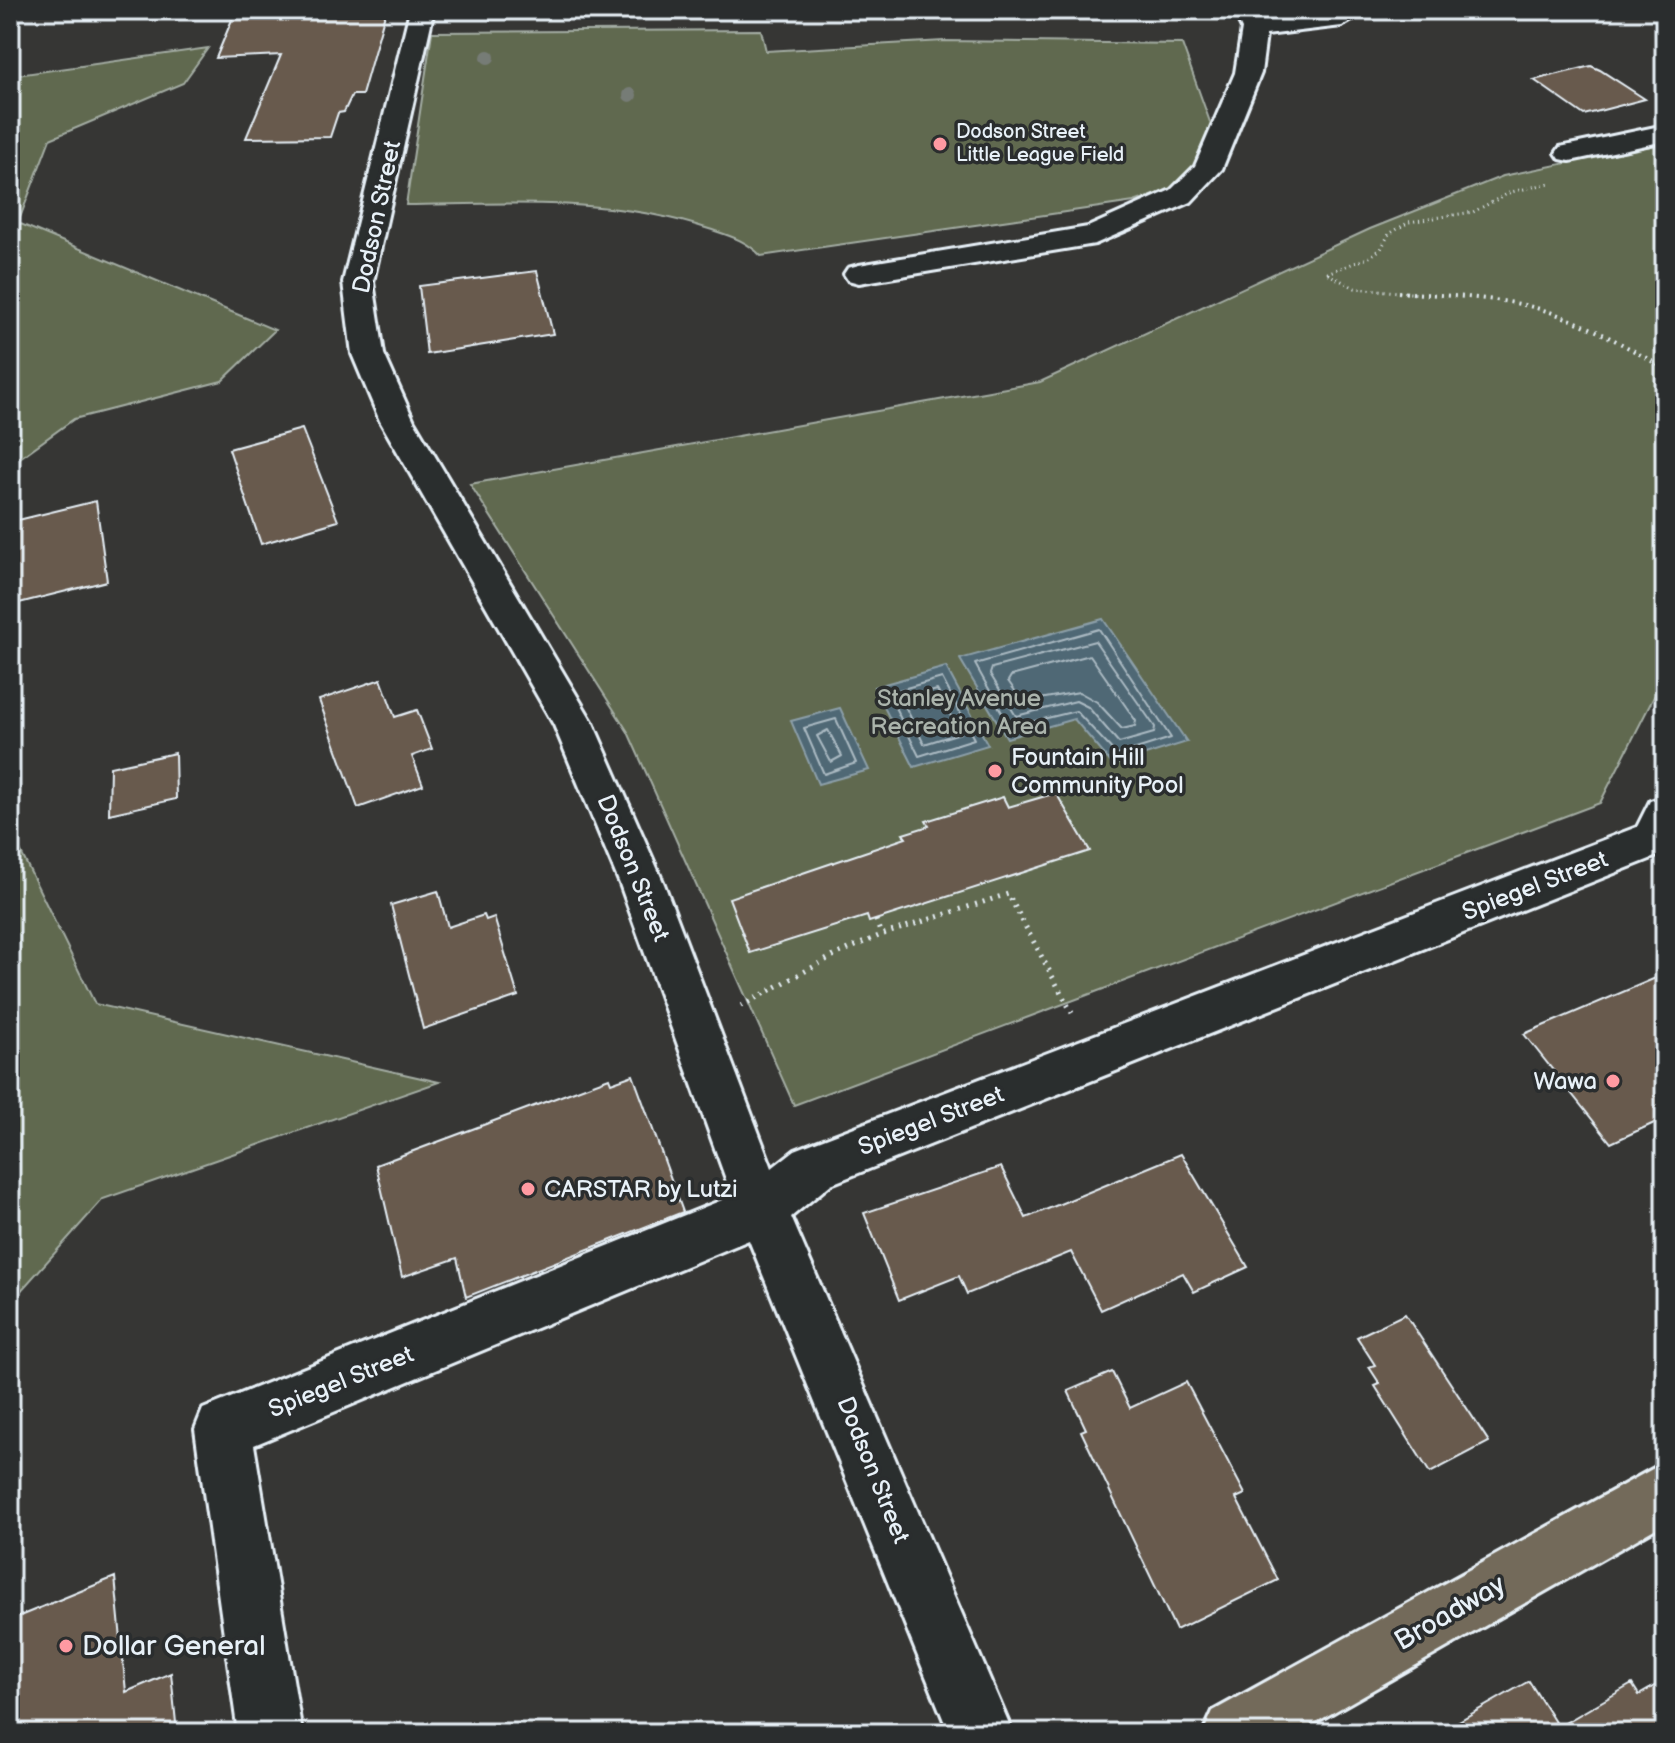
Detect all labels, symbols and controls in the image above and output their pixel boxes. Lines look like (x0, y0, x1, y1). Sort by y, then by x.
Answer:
place label: Dodson Street Little League Field (956, 120, 1124, 167)
marker: Dodson Street Little League Field (931, 135, 949, 153)
street label: Dodson Street (347, 137, 407, 296)
park label: Stanley Avenue Recreation Area (870, 684, 1048, 741)
place label: Fountain Hill Community Pool (1011, 743, 1184, 800)
marker: Fountain Hill Community Pool (986, 762, 1004, 780)
street label: Dodson Street (590, 790, 676, 946)
street label: Spiegel Street (1458, 845, 1613, 927)
place label: Wawa (1533, 1067, 1597, 1096)
marker: Wawa (1604, 1072, 1622, 1090)
street label: Spiegel Street (854, 1080, 1009, 1162)
place label: CARSTAR by Lutzi (544, 1175, 738, 1204)
marker: CARSTAR by Lutzi (519, 1180, 537, 1198)
street label: Spiegel Street (264, 1340, 418, 1424)
street label: Dodson Street (830, 1392, 916, 1548)
street label: Broadway (1389, 1568, 1512, 1658)
place label: Dollar General (82, 1630, 265, 1663)
marker: Dollar General (57, 1637, 75, 1655)

